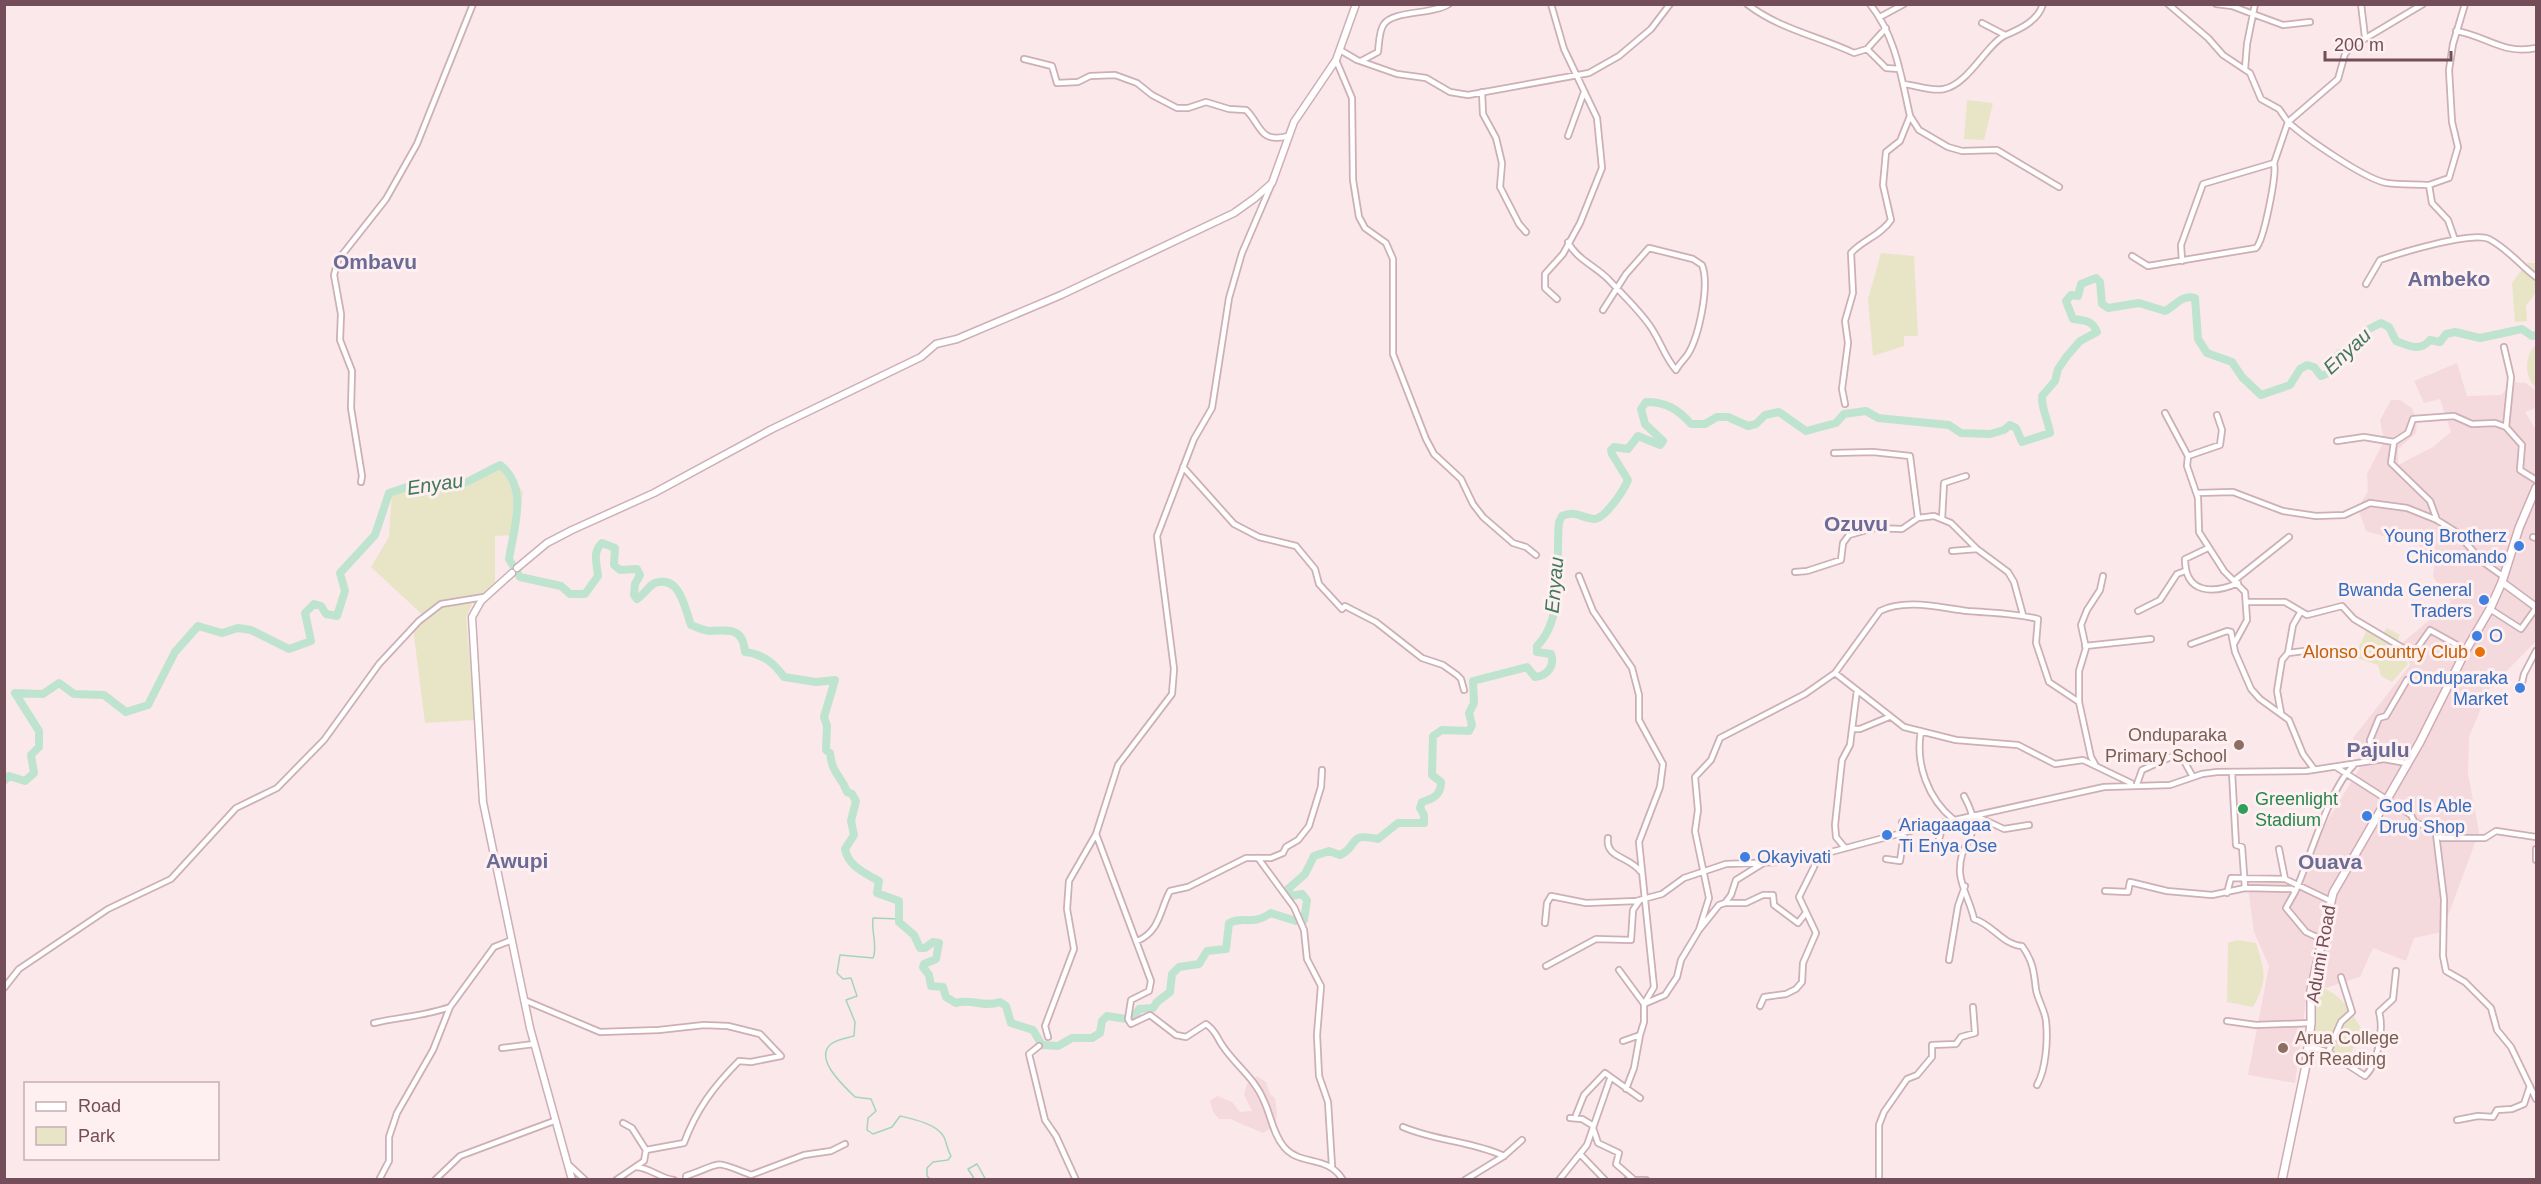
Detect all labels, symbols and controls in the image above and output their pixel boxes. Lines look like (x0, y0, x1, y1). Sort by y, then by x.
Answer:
scale bar (2325, 24, 2451, 62)
text: 200 m (2334, 35, 2384, 55)
district label: Ombavu (333, 250, 417, 273)
district label: Ambeko (2408, 267, 2490, 290)
water label: Enyau (2319, 324, 2375, 378)
water label: Enyau (405, 469, 465, 499)
district label: Ozuvu (1824, 512, 1888, 535)
place label: Young Brotherz Chicomando (2384, 526, 2507, 567)
marker: Young Brotherz Chicomando (2512, 539, 2526, 553)
water label: Enyau (1541, 556, 1567, 614)
place label: Bwanda General Traders (2338, 580, 2472, 621)
marker: Bwanda General Traders (2477, 593, 2491, 607)
place label: O (2489, 626, 2503, 646)
marker: O (2470, 629, 2484, 643)
place label: Alonso Country Club (2303, 642, 2468, 662)
marker: Alonso Country Club (2473, 645, 2487, 659)
place label: Onduparaka Market (2409, 668, 2509, 709)
marker: Onduparaka Market (2513, 681, 2527, 695)
place label: Onduparaka Primary School (2105, 725, 2228, 766)
marker: Onduparaka Primary School (2232, 738, 2246, 752)
district label: Pajulu (2346, 738, 2410, 761)
place label: Greenlight Stadium (2255, 789, 2338, 830)
place label: God Is Able Drug Shop (2379, 796, 2472, 837)
marker: Greenlight Stadium (2236, 802, 2250, 816)
marker: God Is Able Drug Shop (2360, 809, 2374, 823)
place label: Ariagaagaa Ti Enya Ose (1899, 815, 1997, 856)
marker: Ariagaagaa Ti Enya Ose (1880, 828, 1894, 842)
place label: Okayivati (1757, 847, 1831, 867)
district label: Awupi (486, 849, 548, 872)
marker: Okayivati (1738, 850, 1752, 864)
district label: Ouava (2298, 850, 2362, 873)
street label: Adumi Road (2303, 903, 2339, 1005)
place label: Arua College Of Reading (2295, 1028, 2399, 1069)
marker: Arua College Of Reading (2276, 1041, 2290, 1055)
legend (24, 1082, 219, 1160)
text: Road (78, 1096, 121, 1116)
text: Park (78, 1126, 116, 1146)

